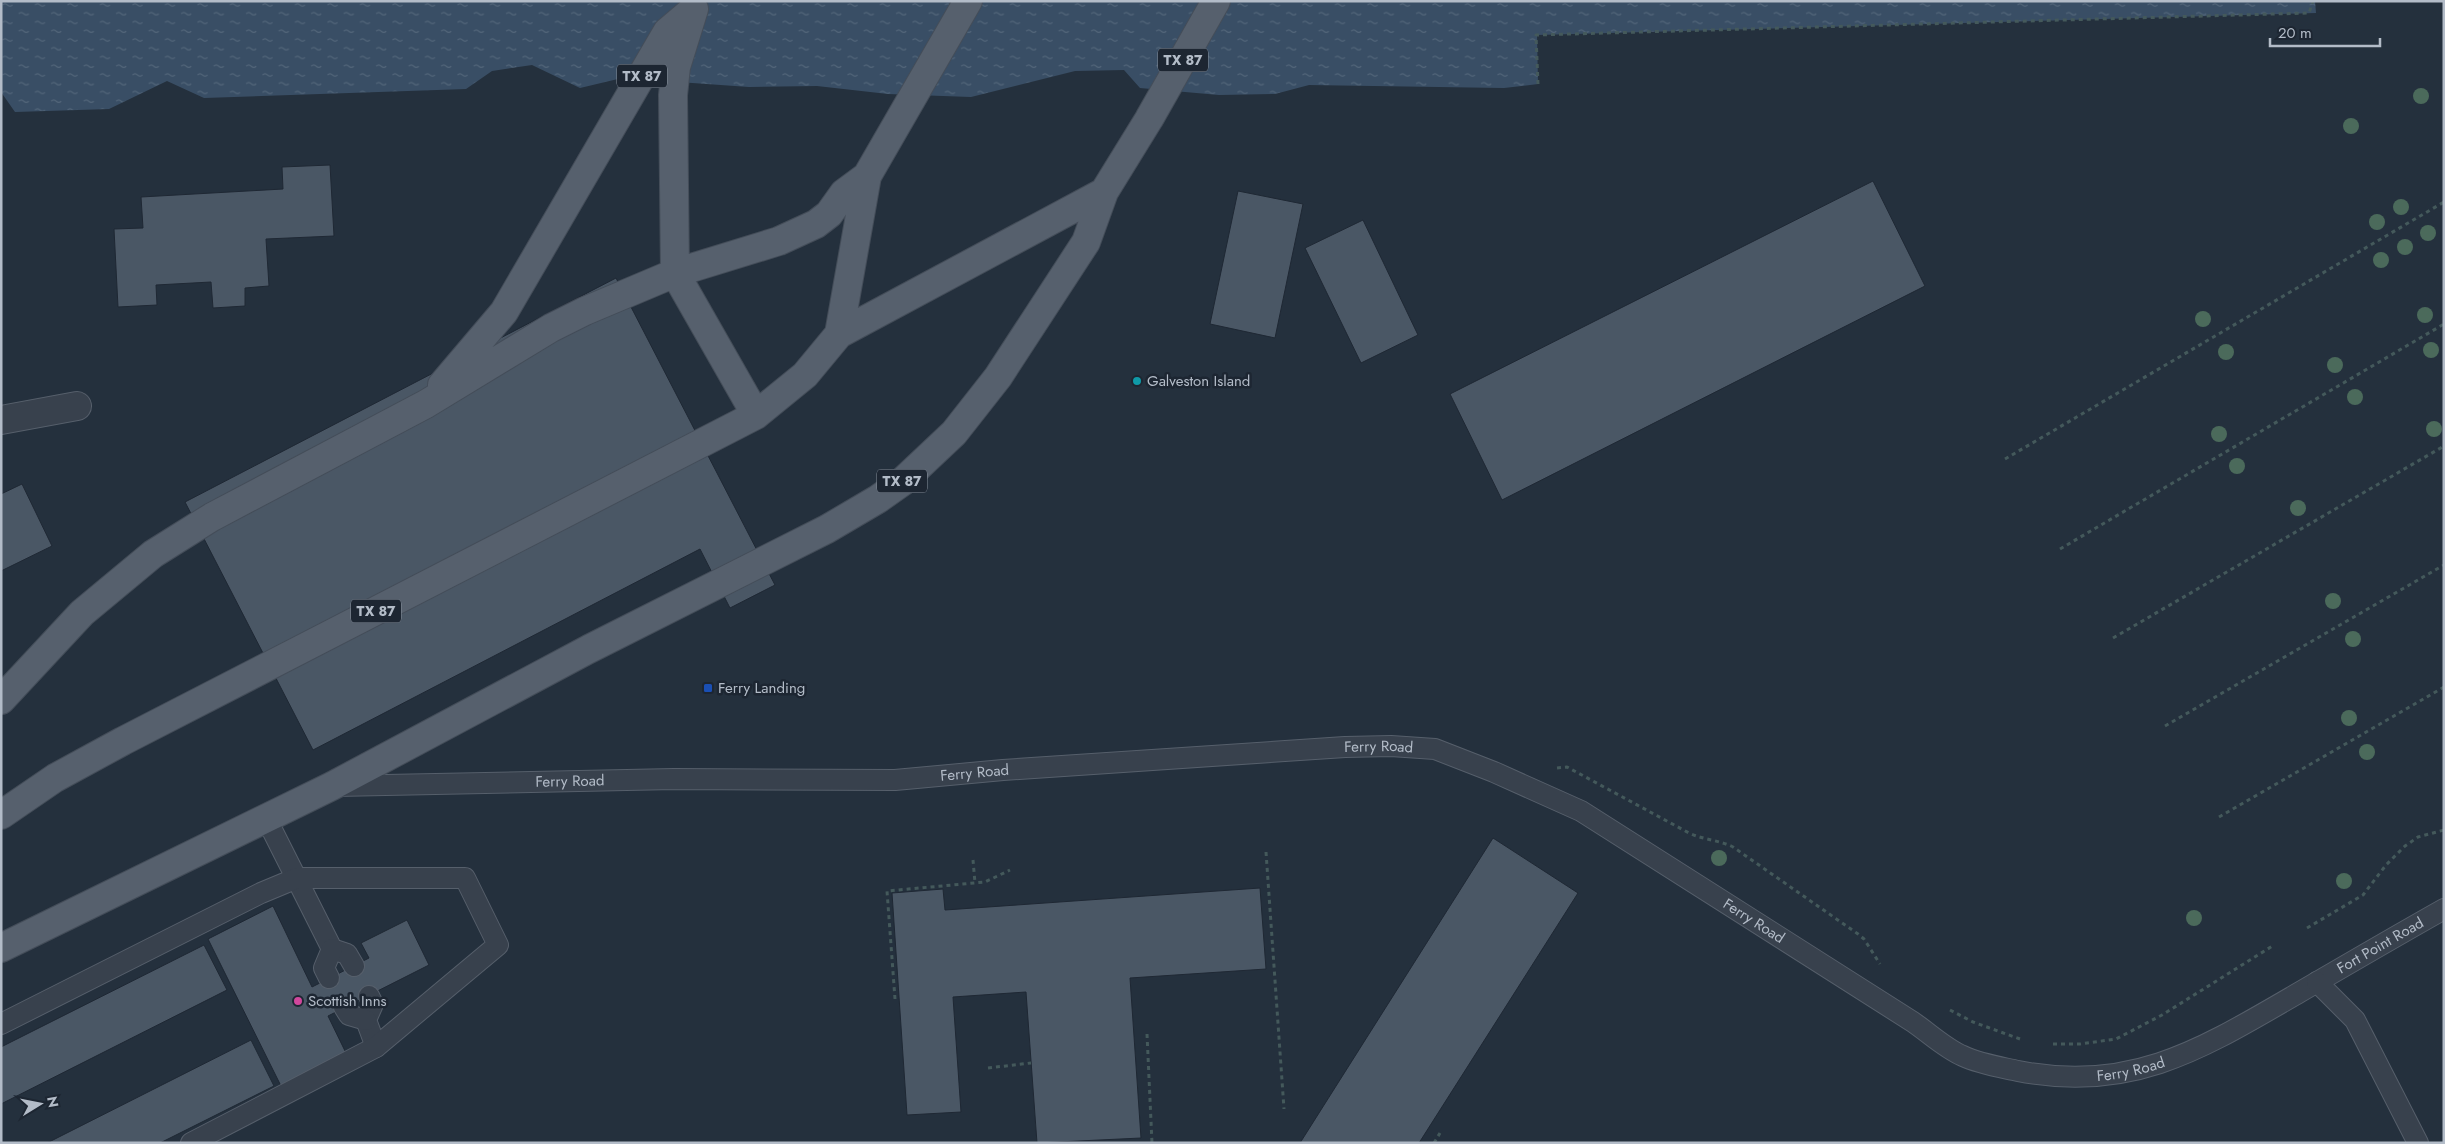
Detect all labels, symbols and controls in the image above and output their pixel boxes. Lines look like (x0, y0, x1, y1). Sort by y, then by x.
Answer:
scale bar (2270, 15, 2380, 47)
text: 20 m (2278, 22, 2312, 44)
road number: TX 87 (1158, 48, 1208, 72)
road number: TX 87 (617, 64, 667, 88)
place label: Galveston Island (1147, 370, 1250, 392)
marker: Galveston Island (1131, 375, 1143, 387)
road number: TX 87 (877, 470, 927, 492)
road number: TX 87 (351, 600, 401, 622)
place label: Ferry Landing (718, 677, 805, 699)
marker: Ferry Landing (702, 682, 714, 694)
street label: Ferry Road (1344, 735, 1414, 758)
street label: Ferry Road (939, 759, 1010, 787)
street label: Ferry Road (535, 769, 605, 793)
street label: Ferry Road (1719, 893, 1789, 949)
street label: Fort Point Road (2333, 912, 2428, 979)
place label: Scottish Inns (308, 990, 387, 1012)
marker: Scottish Inns (292, 995, 304, 1007)
street label: Ferry Road (2096, 1051, 2168, 1087)
north arrow (15, 1079, 65, 1129)
text: N (42, 1095, 64, 1109)

